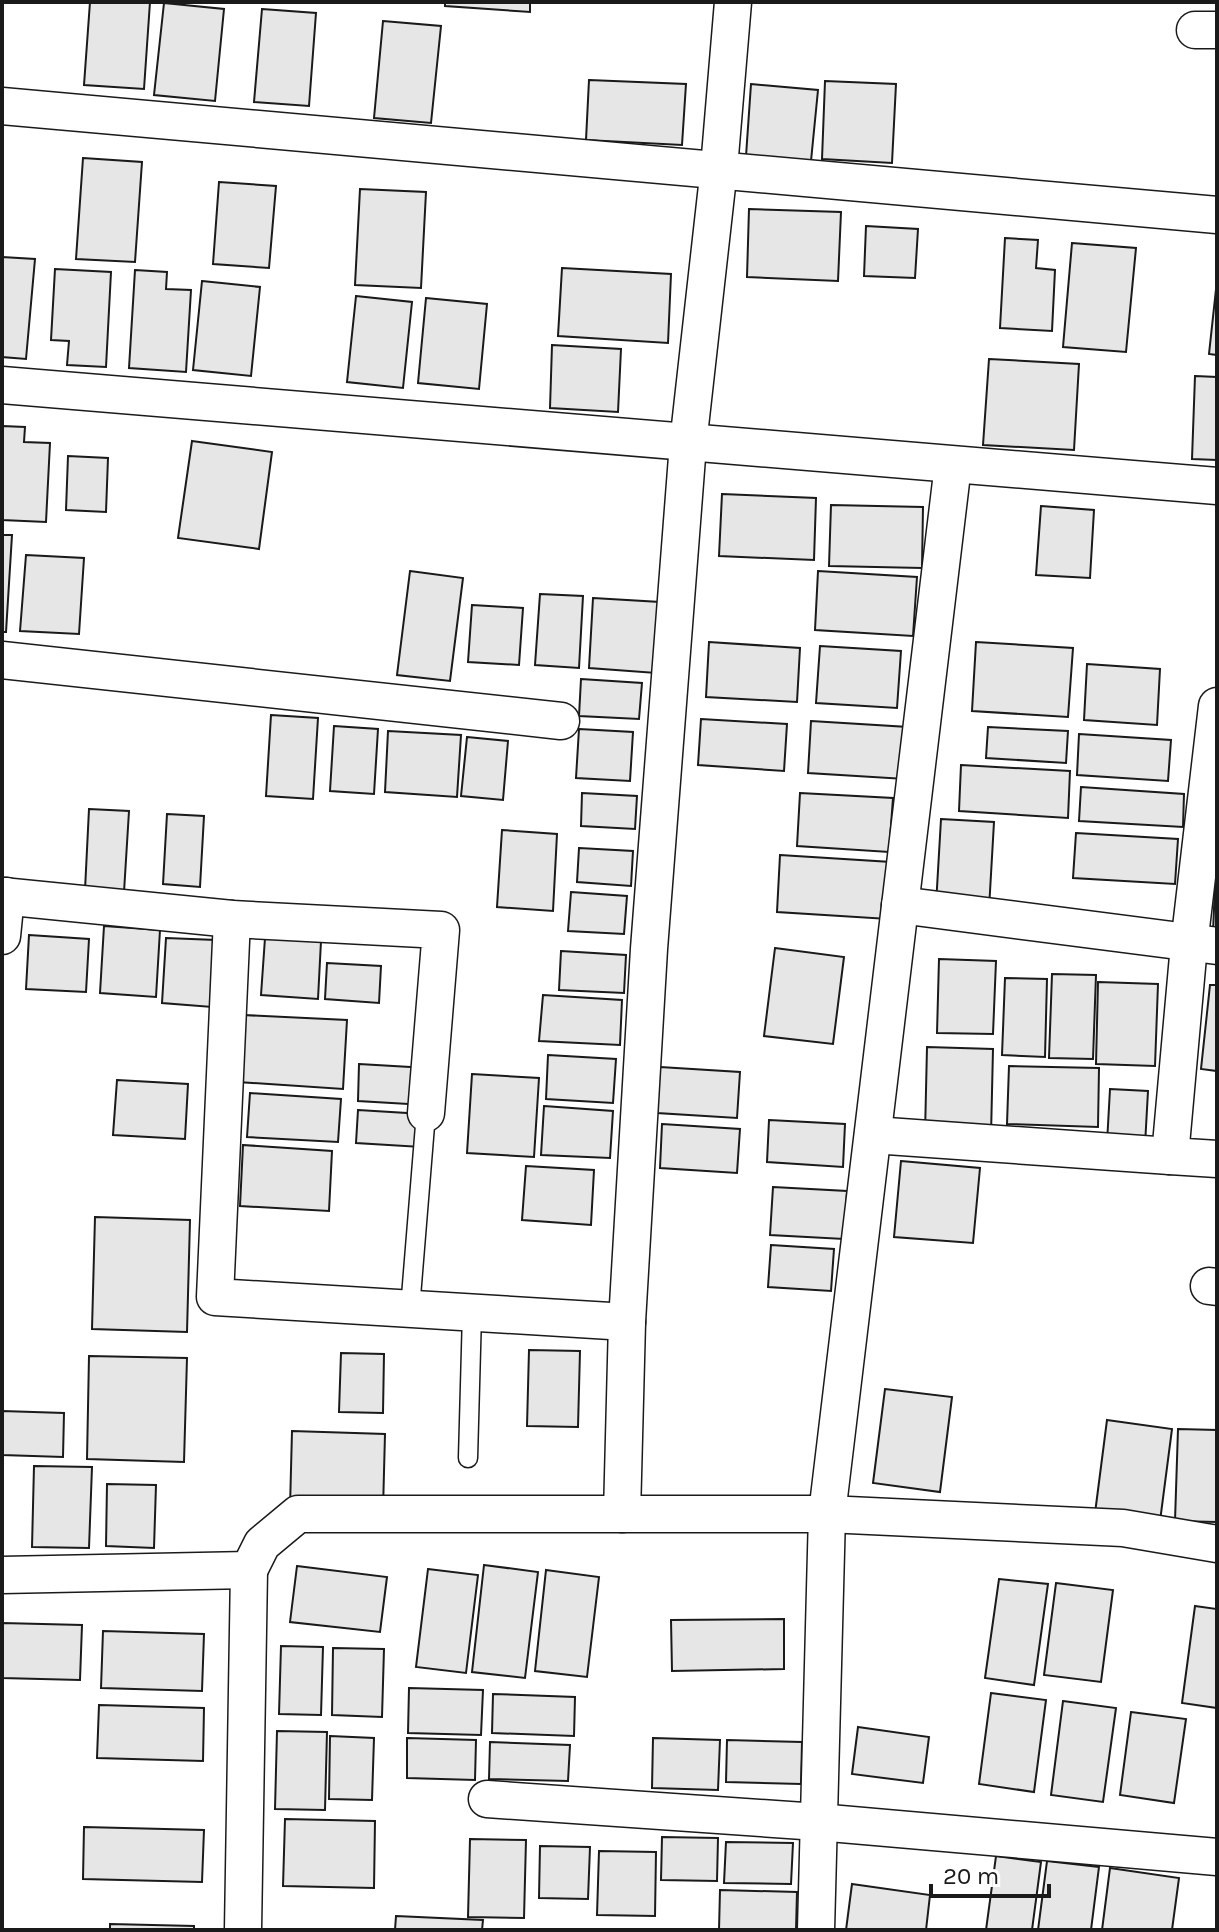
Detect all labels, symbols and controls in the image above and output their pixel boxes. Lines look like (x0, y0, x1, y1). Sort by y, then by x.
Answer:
scale bar (931, 1848, 1049, 1898)
text: 20 m (943, 1862, 999, 1890)

